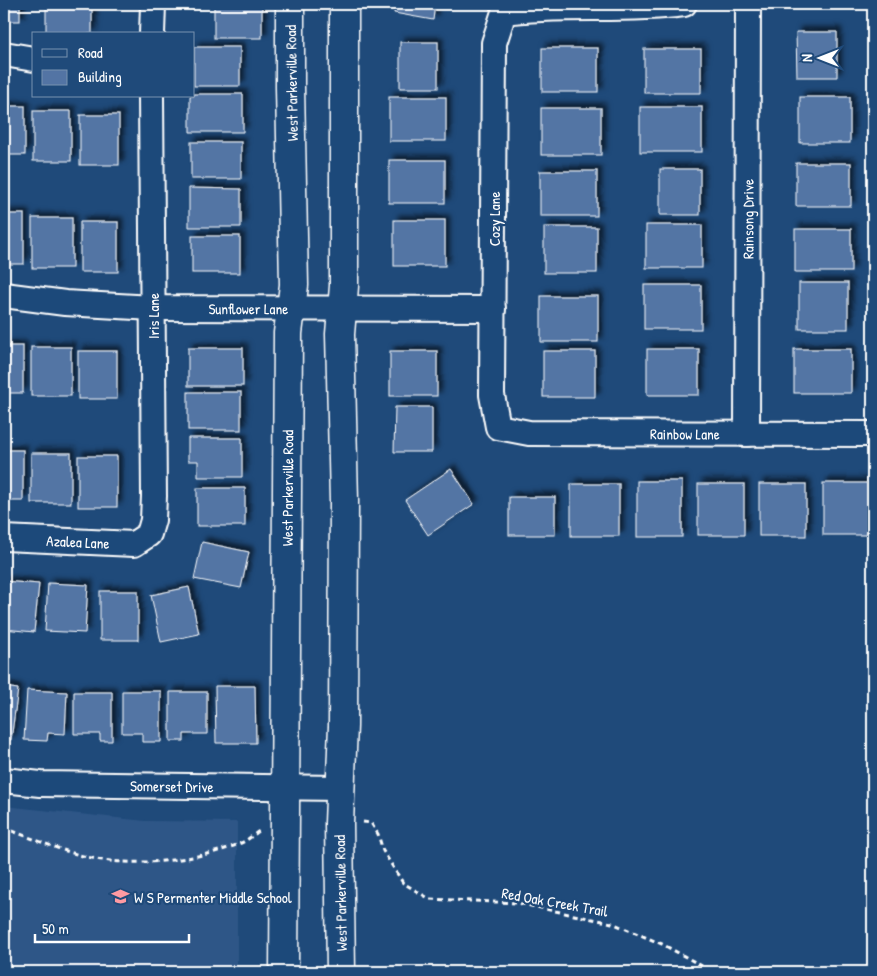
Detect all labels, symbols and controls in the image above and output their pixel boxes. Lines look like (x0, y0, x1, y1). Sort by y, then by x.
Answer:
street label: West Parkerville Road (279, 25, 303, 141)
legend (32, 32, 195, 98)
north arrow (794, 32, 844, 82)
text: Road (78, 42, 103, 63)
text: N (797, 54, 816, 62)
text: Building (78, 66, 122, 87)
street label: Rainsong Drive (737, 179, 758, 259)
street label: Cozy Lane (484, 192, 505, 246)
street label: Iris Lane (143, 293, 164, 339)
street label: Sunflower Lane (208, 298, 288, 319)
street label: Rainbow Lane (650, 423, 720, 444)
street label: West Parkerville Road (276, 430, 298, 546)
street label: Azalea Lane (46, 529, 110, 553)
street label: Somerset Drive (130, 775, 214, 797)
street label: West Parkerville Road (328, 835, 352, 951)
street label: Red Oak Creek Trail (500, 882, 610, 922)
school or university icon: W S Permenter Middle School (110, 887, 130, 907)
place label: W S Permenter Middle School (134, 887, 292, 908)
scale bar (35, 911, 189, 943)
text: 50 m (42, 918, 69, 939)

